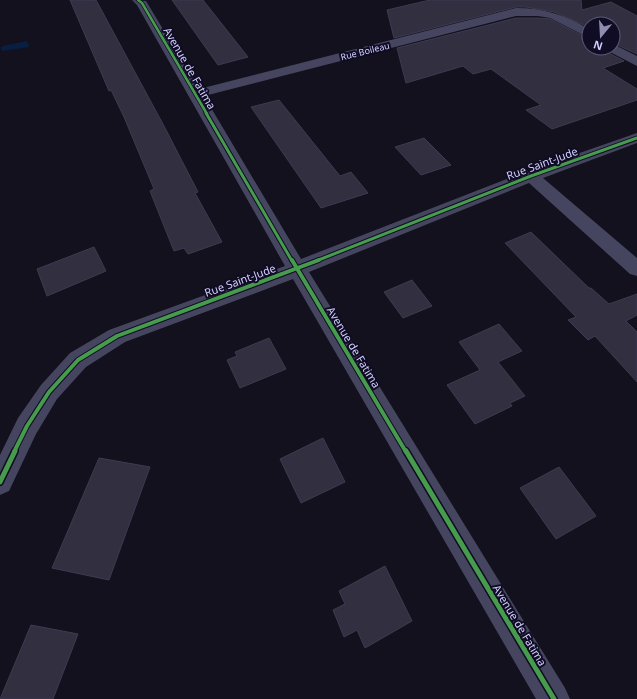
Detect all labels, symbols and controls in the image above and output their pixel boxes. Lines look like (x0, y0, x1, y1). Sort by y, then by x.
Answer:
north arrow (581, 16, 621, 56)
street label: Avenue de Fatima (160, 24, 220, 112)
text: N (591, 37, 604, 55)
street label: Rue Boileau (339, 39, 391, 63)
street label: Rue Saint-Jude (504, 143, 580, 183)
street label: Rue Saint-Jude (202, 260, 278, 300)
street label: Avenue de Fatima (324, 304, 384, 390)
street label: Avenue de Fatima (490, 582, 550, 668)

